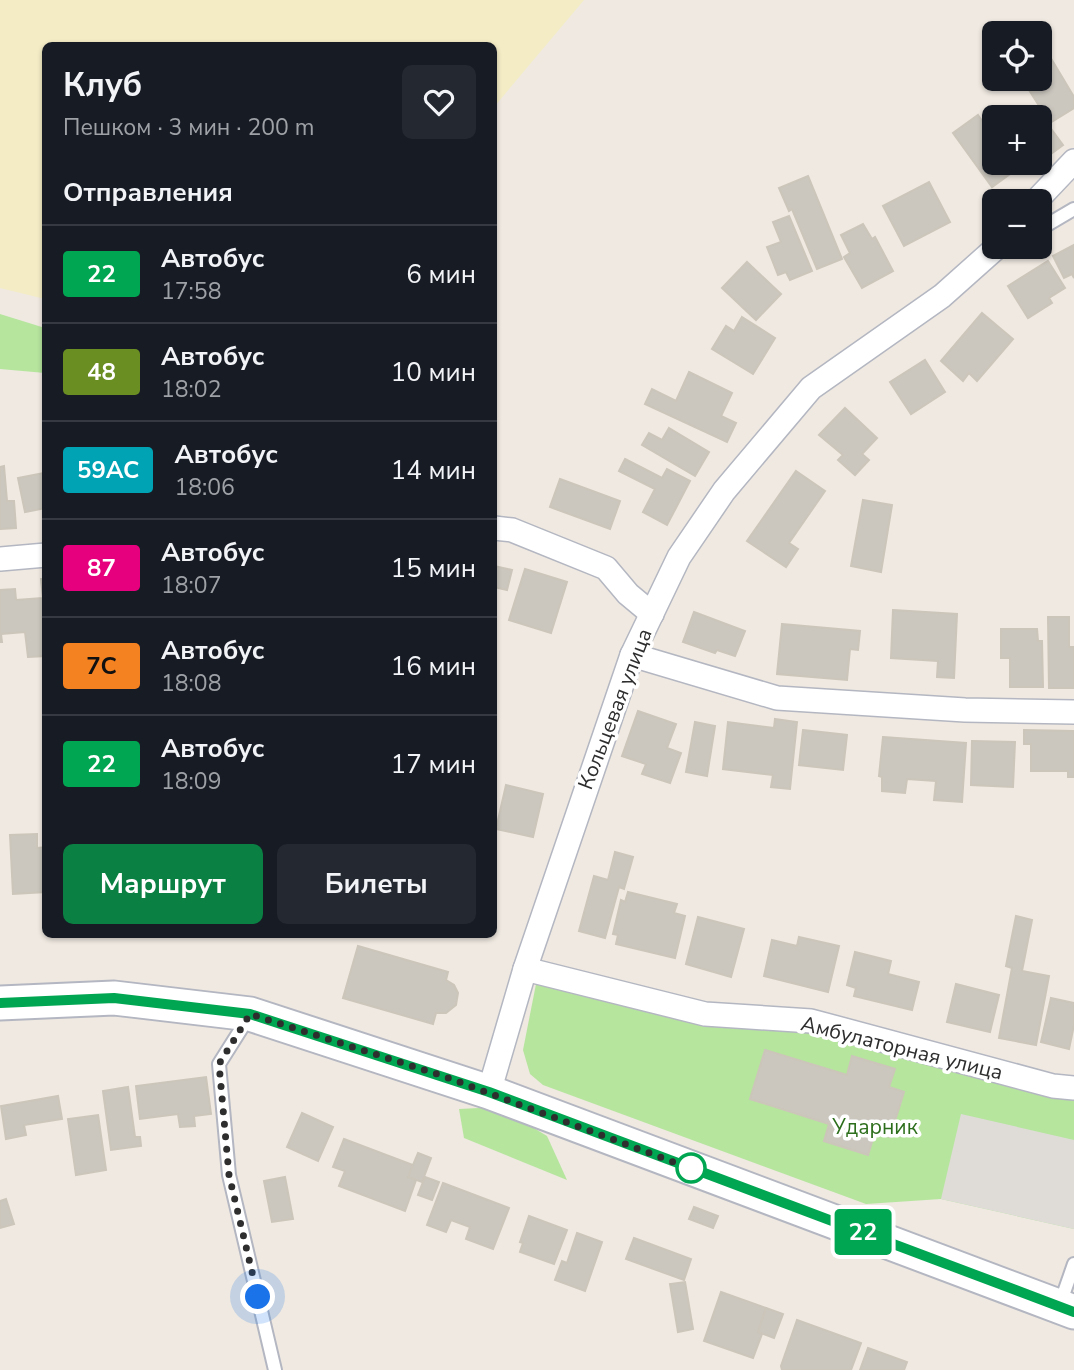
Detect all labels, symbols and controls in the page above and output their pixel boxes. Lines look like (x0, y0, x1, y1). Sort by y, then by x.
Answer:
map controls (982, 21, 1052, 259)
button: locate (982, 21, 1052, 91)
text: Клуб (63, 63, 142, 108)
button: heart (402, 65, 476, 139)
button: + (982, 105, 1052, 175)
text: Пешком · 3 мин · 200 m (63, 112, 314, 143)
text: Отправления (63, 175, 233, 210)
button: − (982, 189, 1052, 259)
text: Автобус (161, 241, 264, 276)
text: 6 мин (406, 257, 476, 292)
text: 22 (87, 258, 116, 290)
text: 17:58 (161, 276, 221, 307)
text: Автобус (161, 339, 264, 374)
text: 10 мин (391, 355, 476, 390)
text: 48 (87, 356, 116, 388)
text: 18:02 (161, 374, 221, 405)
text: Автобус (174, 437, 278, 472)
text: 14 мин (391, 453, 476, 488)
text: 59АС (77, 454, 139, 486)
text: 18:06 (174, 472, 235, 503)
text: Автобус (161, 535, 264, 570)
text: 15 мин (391, 551, 476, 586)
text: 87 (87, 552, 116, 584)
text: 18:07 (161, 570, 221, 601)
street label: Кольцевая улица (571, 624, 659, 794)
text: Автобус (161, 633, 264, 668)
text: 16 мин (391, 649, 476, 684)
text: 7С (86, 650, 117, 682)
text: 18:08 (161, 668, 221, 699)
text: Автобус (161, 731, 264, 766)
text: 17 мин (391, 747, 476, 782)
text: 22 (87, 748, 116, 780)
text: 18:09 (161, 766, 221, 797)
button: Маршрут (63, 844, 263, 924)
button: Билеты (277, 844, 476, 924)
street label: Амбулаторная улица (798, 1009, 1006, 1087)
park label: Ударник (831, 1113, 919, 1141)
unlabelled marker (676, 1153, 706, 1183)
line badge: 22 (832, 1209, 894, 1255)
text: 22 (849, 1216, 877, 1248)
your location (240, 1279, 275, 1314)

